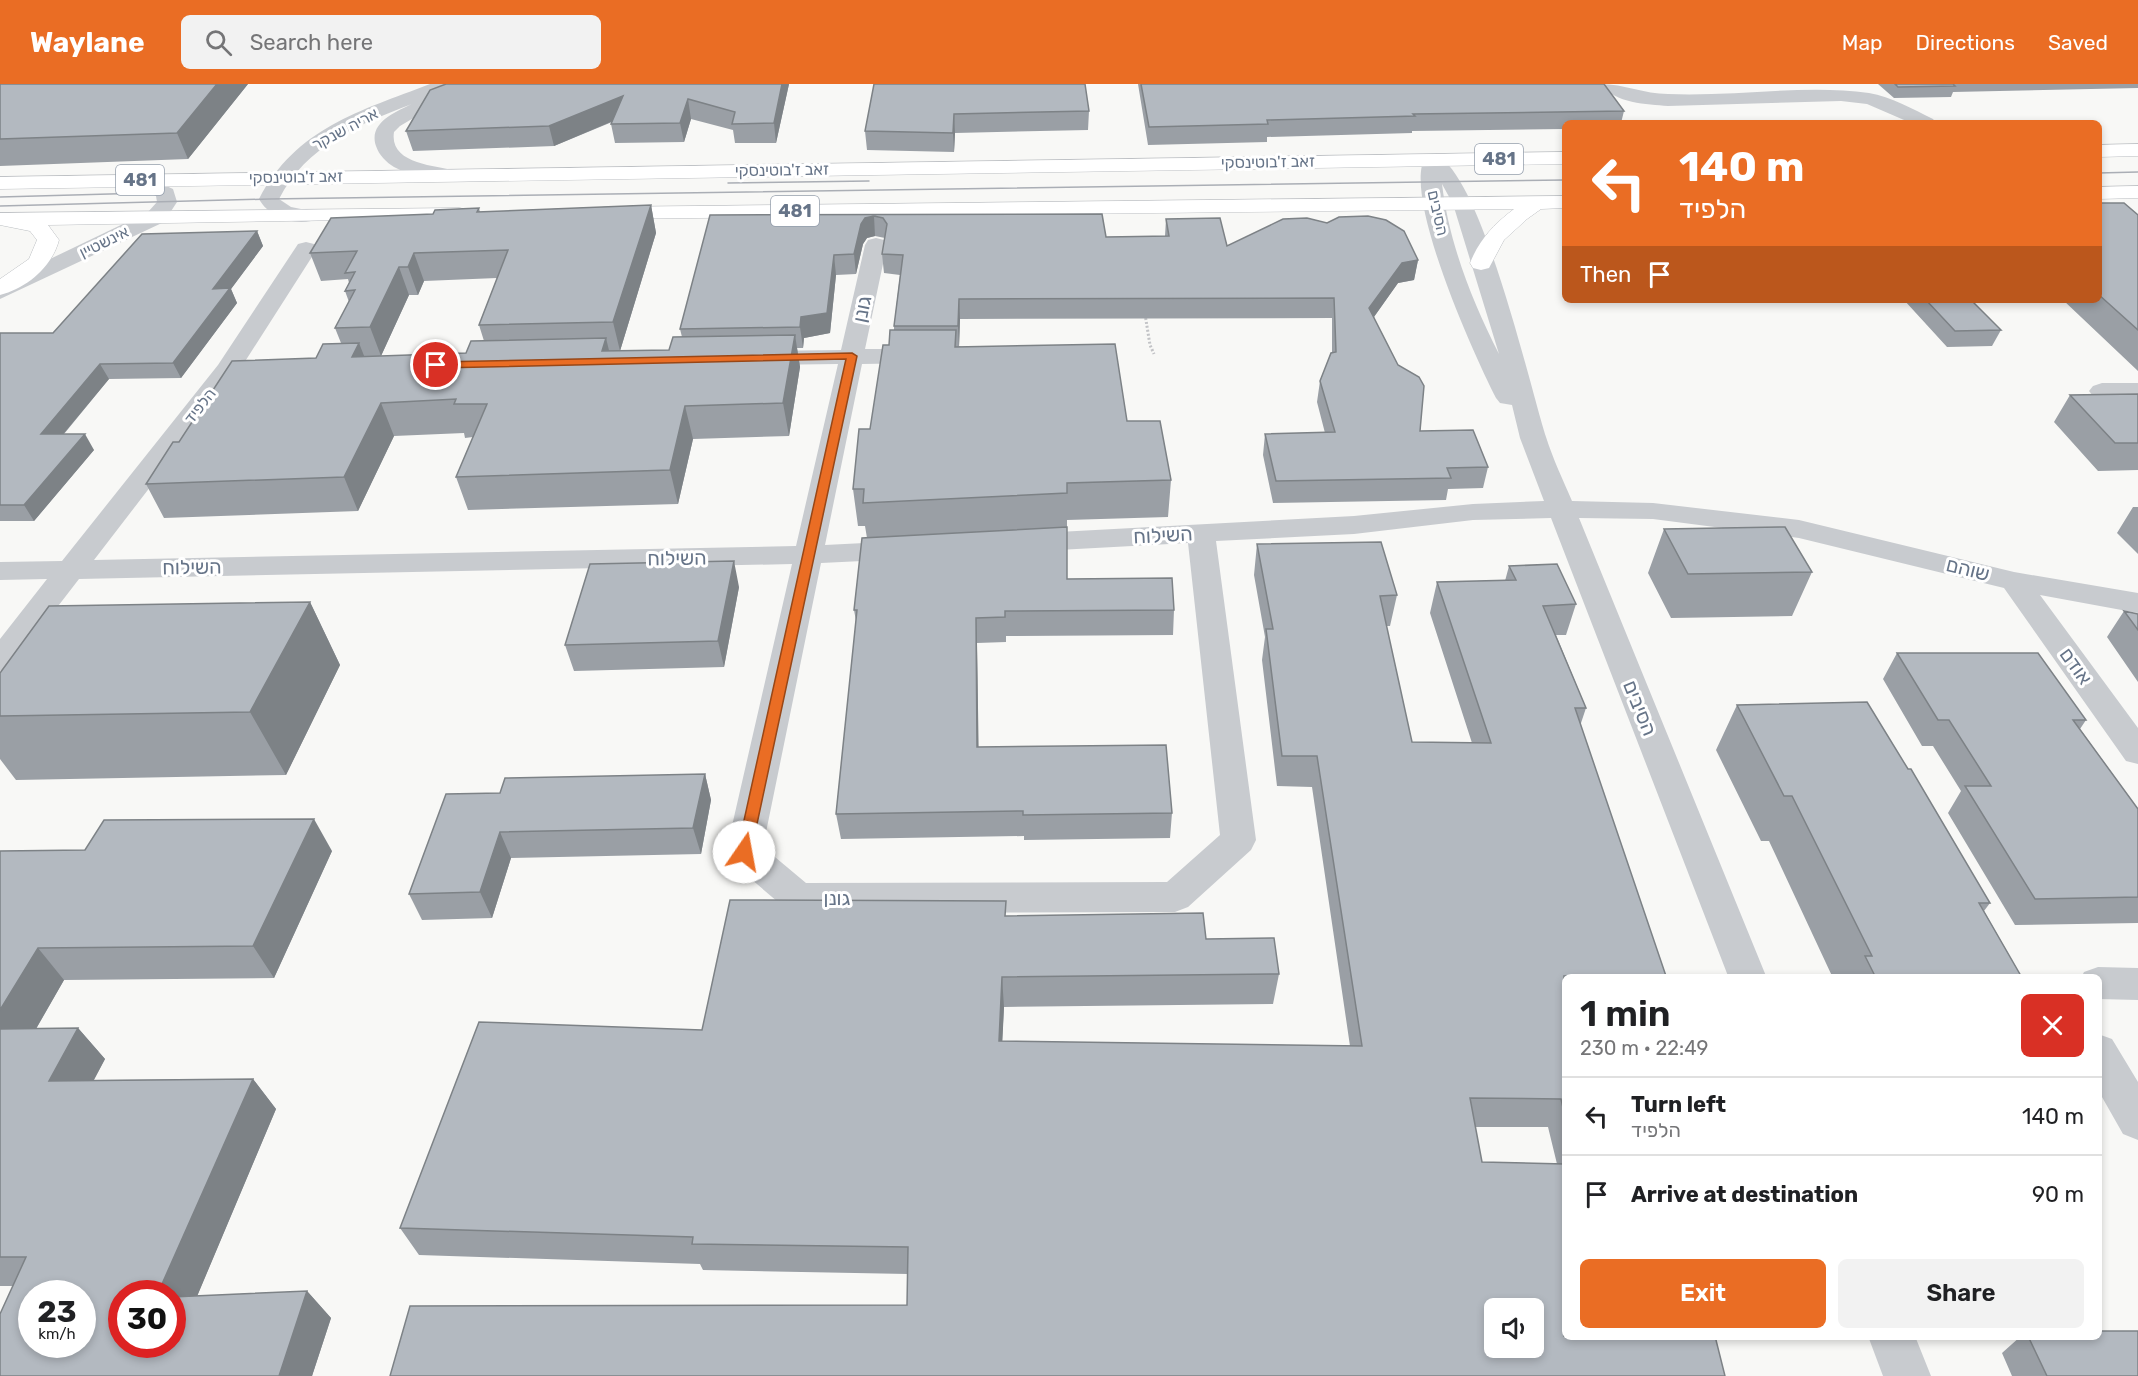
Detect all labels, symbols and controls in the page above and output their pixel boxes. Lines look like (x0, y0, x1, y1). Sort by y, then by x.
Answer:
search box (181, 15, 601, 69)
text: Waylane (30, 26, 145, 59)
icon: search (202, 26, 235, 59)
text: Search here (250, 29, 373, 56)
text: Map (1842, 30, 1883, 55)
text: Directions (1916, 30, 2015, 55)
text: Saved (2048, 30, 2108, 55)
street label: אריה שנקר (309, 104, 381, 154)
text: 140 m (1679, 142, 1805, 192)
road number: 481 (1475, 144, 1523, 174)
icon: left (1580, 144, 1658, 222)
street label: זאב ז'בוטינסקי (1221, 152, 1315, 172)
street label: זאב ז'בוטינסקי (735, 160, 829, 180)
road number: 481 (116, 165, 164, 195)
street label: זאב ז'בוטינסקי (249, 167, 343, 187)
street label: הסיבים (1424, 188, 1452, 238)
text: הלפיד (1679, 193, 1746, 225)
road number: 481 (771, 196, 819, 226)
street label: אינשטיין (76, 222, 132, 262)
icon: arrive (1643, 258, 1676, 291)
text: Then (1580, 261, 1631, 288)
street label: גונן (847, 293, 877, 325)
pin (410, 339, 461, 390)
icon: arrive (419, 348, 452, 381)
street label: הלפיד (180, 384, 220, 428)
street label: השילוח (1133, 521, 1193, 549)
street label: השילוח (647, 545, 707, 571)
street label: שוהם (1944, 552, 1992, 586)
street label: השילוח (162, 554, 222, 580)
street label: אודם (2055, 643, 2097, 689)
street label: הסיבים (1618, 677, 1662, 739)
position arrow (712, 820, 776, 884)
street label: גונן (824, 886, 851, 910)
text: 1 min (1580, 992, 1671, 1035)
button: close (2021, 994, 2084, 1057)
text: 230 m · 22:49 (1580, 1036, 1708, 1060)
text: Turn left (1631, 1091, 1726, 1118)
icon: left (1580, 1100, 1613, 1133)
text: 140 m (2022, 1103, 2084, 1130)
text: הלפיד (1631, 1118, 1681, 1142)
icon: arrive (1580, 1178, 1613, 1211)
text: Arrive at destination (1631, 1181, 1858, 1208)
text: 90 m (2032, 1181, 2084, 1208)
button: Exit (1580, 1259, 1826, 1328)
button: Share (1838, 1259, 2084, 1328)
speed limit sign: 30 (108, 1280, 186, 1358)
text: 23 (37, 1294, 77, 1330)
map controls (1484, 1298, 1544, 1358)
button: sound (1484, 1298, 1544, 1358)
text: km/h (38, 1325, 76, 1343)

